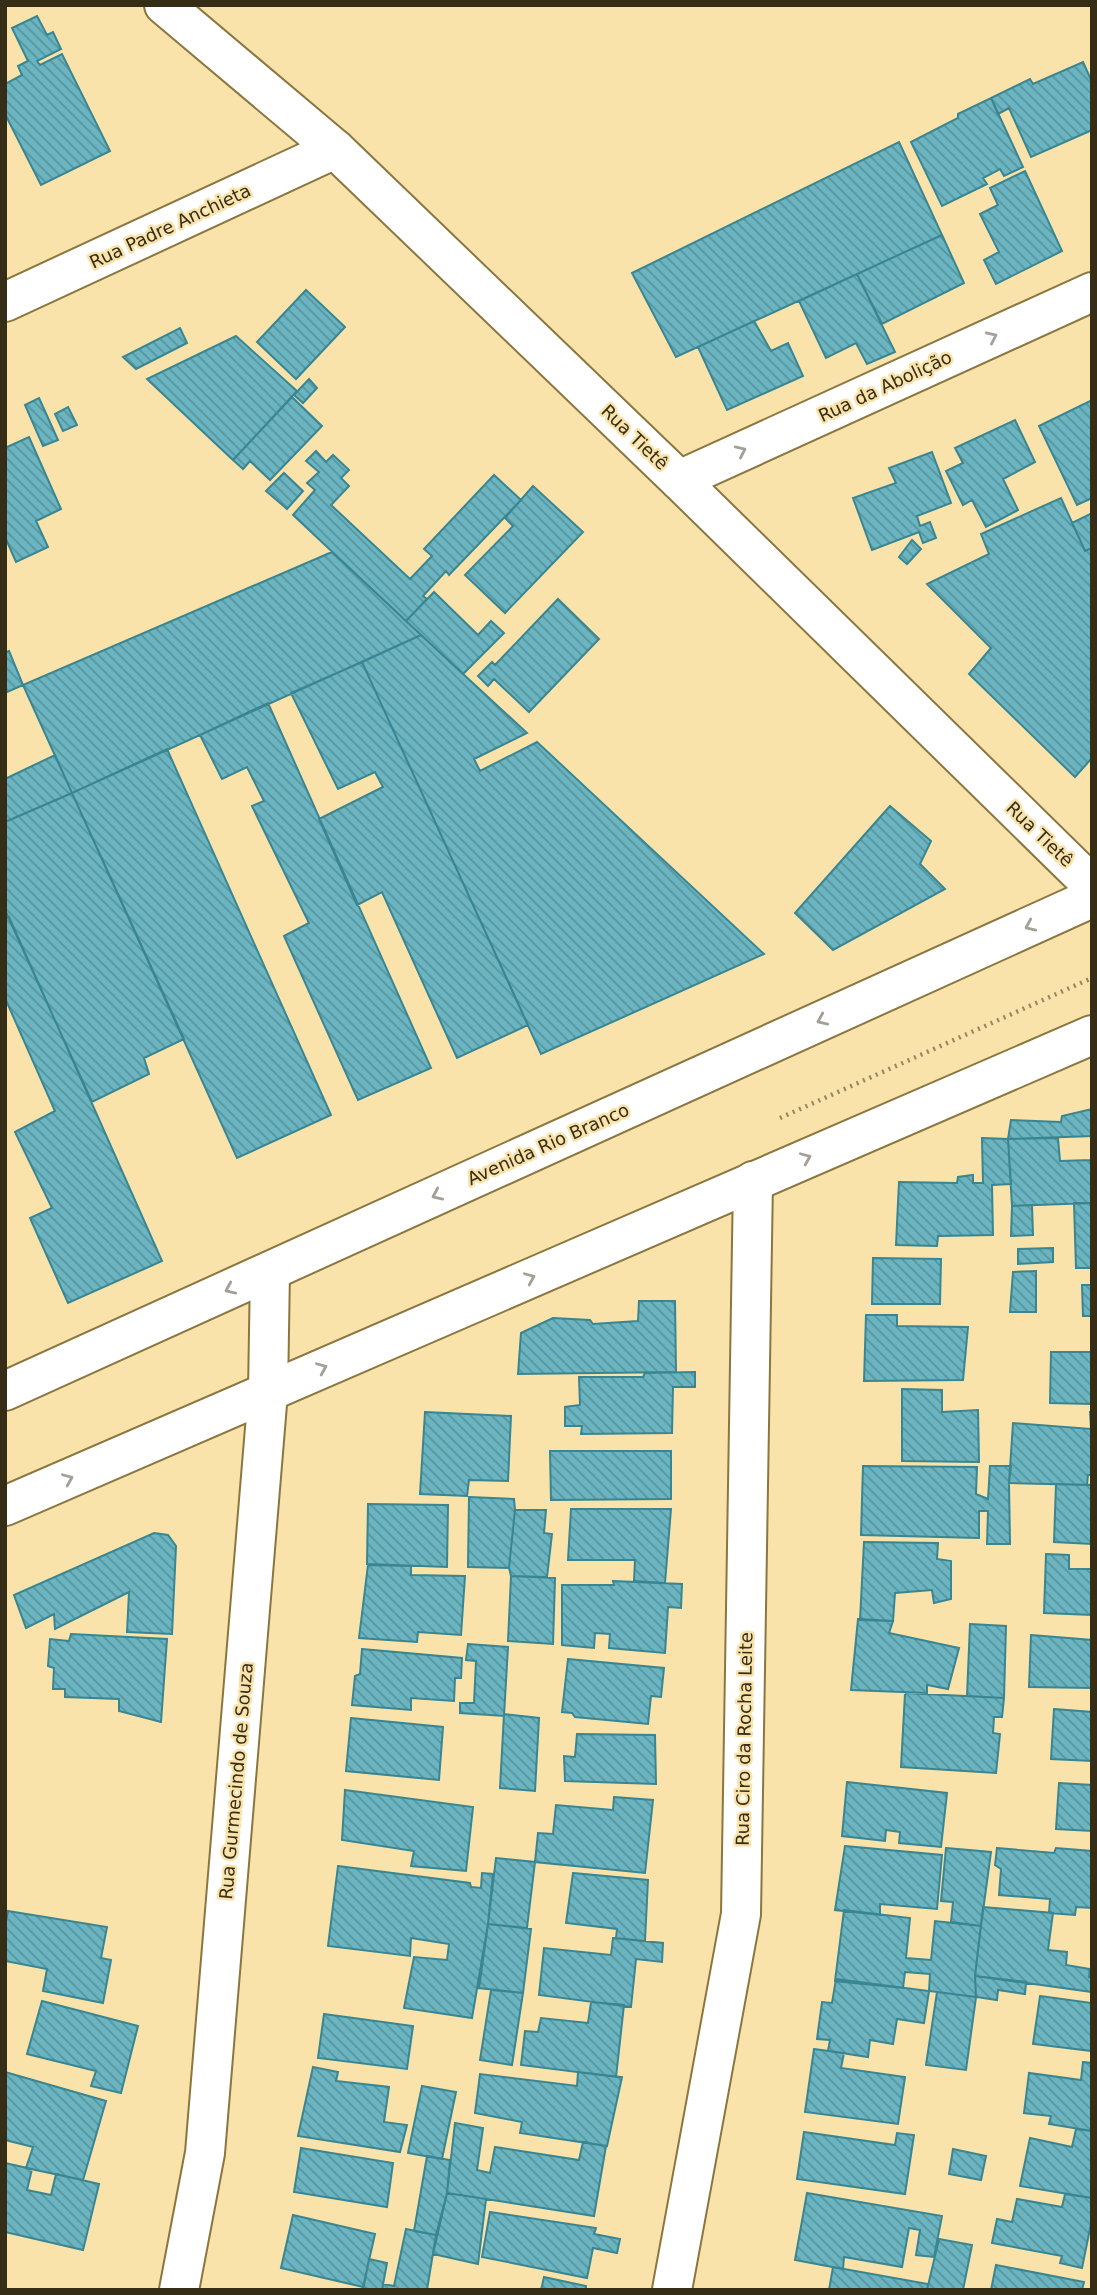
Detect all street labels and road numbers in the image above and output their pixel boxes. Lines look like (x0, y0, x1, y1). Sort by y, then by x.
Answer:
street label: Rua Padre Anchieta (86, 179, 254, 273)
street label: Rua da Abolição (815, 346, 955, 426)
street label: Rua Tietê (597, 400, 673, 474)
street label: Rua Tietê (1002, 797, 1078, 871)
street label: Avenida Rio Branco (464, 1099, 632, 1189)
street label: Rua Ciro da Rocha Leite (732, 1632, 756, 1846)
street label: Rua Gurmecindo de Souza (215, 1662, 257, 1900)

